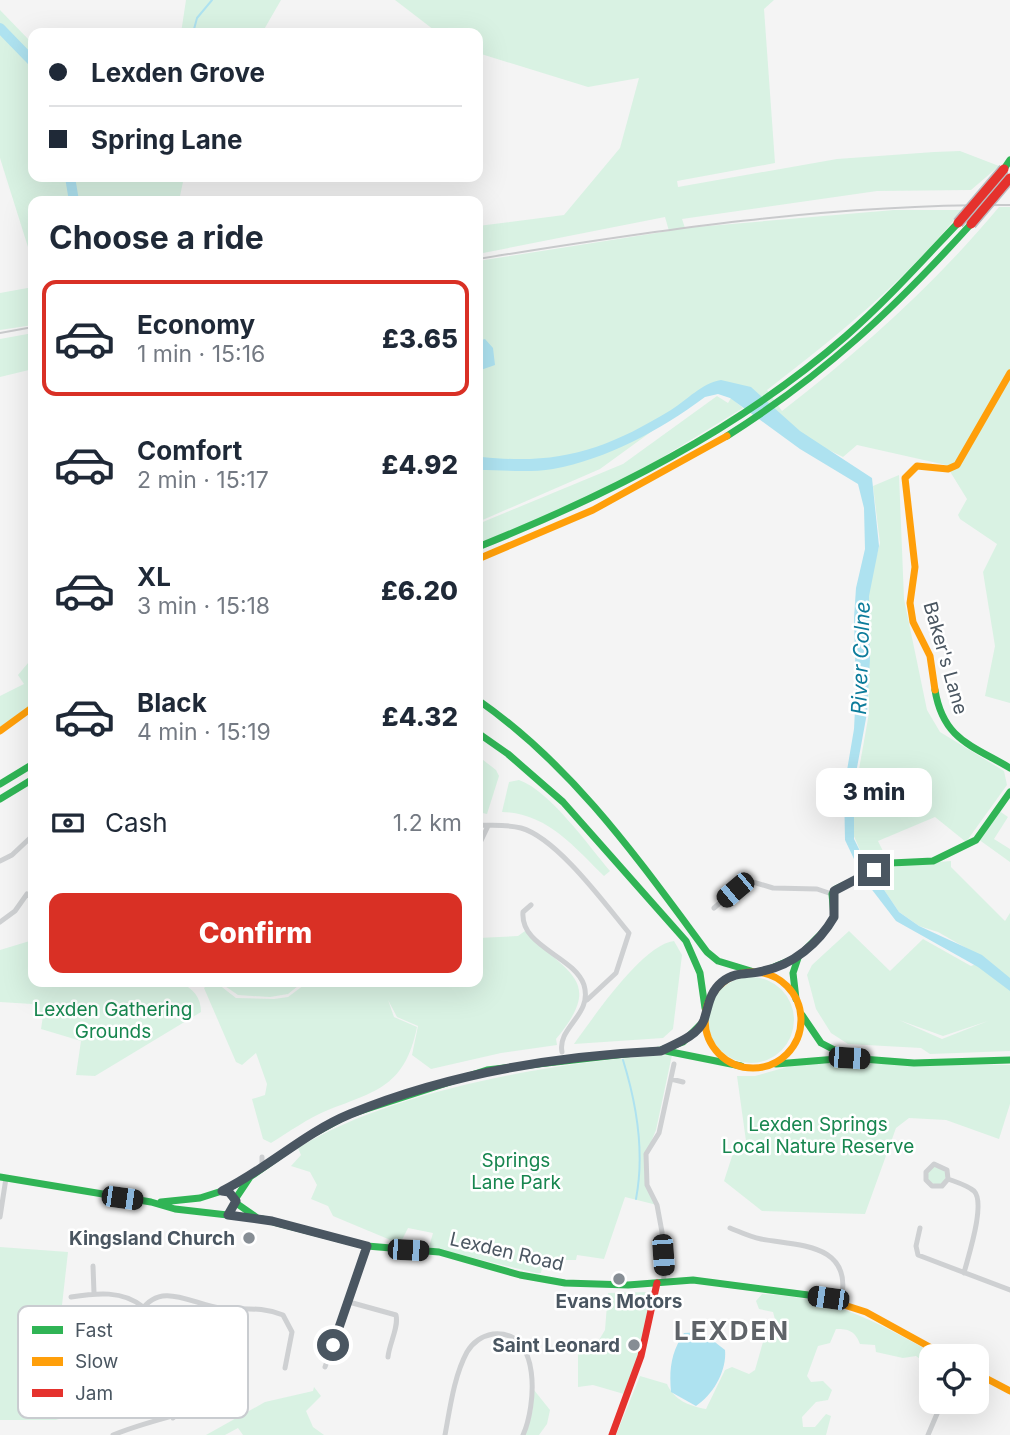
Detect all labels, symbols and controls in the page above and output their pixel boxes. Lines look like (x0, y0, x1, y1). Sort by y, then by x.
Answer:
text: Lexden Grove (91, 57, 265, 88)
text: Spring Lane (91, 124, 242, 155)
text: Choose a ride (49, 218, 264, 257)
icon: car (53, 307, 116, 370)
text: Economy (137, 309, 255, 340)
text: £3.65 (382, 323, 458, 354)
text: 1 min · 15:16 (137, 340, 265, 368)
icon: car (53, 433, 116, 496)
text: Comfort (137, 435, 242, 466)
text: £4.92 (382, 449, 458, 480)
text: 2 min · 15:17 (137, 466, 269, 494)
icon: car (53, 559, 116, 622)
text: XL (137, 561, 171, 592)
text: £6.20 (381, 575, 458, 606)
text: 3 min · 15:18 (137, 592, 270, 620)
street label: Baker's Lane (918, 599, 973, 717)
water label: River Colne (846, 601, 875, 715)
icon: car (53, 685, 116, 748)
text: Black (137, 687, 207, 718)
text: £4.32 (382, 701, 458, 732)
text: 4 min · 15:19 (137, 718, 271, 746)
callout: 3 min (816, 768, 932, 818)
text: 3 min (843, 778, 905, 806)
icon: cash (49, 804, 87, 842)
text: Cash (105, 807, 168, 838)
text: 1.2 km (393, 809, 462, 837)
route end (858, 854, 890, 886)
car (713, 868, 758, 912)
button: Confirm (49, 893, 462, 973)
park label: Lexden Gathering Grounds (34, 998, 192, 1043)
car (828, 1046, 871, 1070)
park label: Lexden Springs Local Nature Reserve (722, 1113, 914, 1158)
park label: Springs Lane Park (471, 1149, 561, 1194)
car (100, 1185, 145, 1211)
place label: Kingsland Church (69, 1227, 235, 1250)
street label: Lexden Road (448, 1227, 566, 1276)
marker: Kingsland Church (241, 1230, 257, 1246)
car (652, 1233, 675, 1277)
car (387, 1238, 430, 1262)
marker: Evans Motors (611, 1271, 627, 1287)
car (806, 1285, 851, 1311)
place label: Evans Motors (556, 1290, 682, 1313)
legend (18, 1306, 248, 1418)
district label: LEXDEN (674, 1315, 790, 1346)
text: Fast (75, 1319, 113, 1342)
route start (317, 1329, 349, 1361)
place label: Saint Leonard (492, 1334, 620, 1357)
marker: Saint Leonard (626, 1337, 642, 1353)
map controls (919, 1344, 989, 1414)
button: locate (919, 1344, 989, 1414)
text: Slow (75, 1350, 118, 1373)
text: Jam (75, 1382, 113, 1405)

